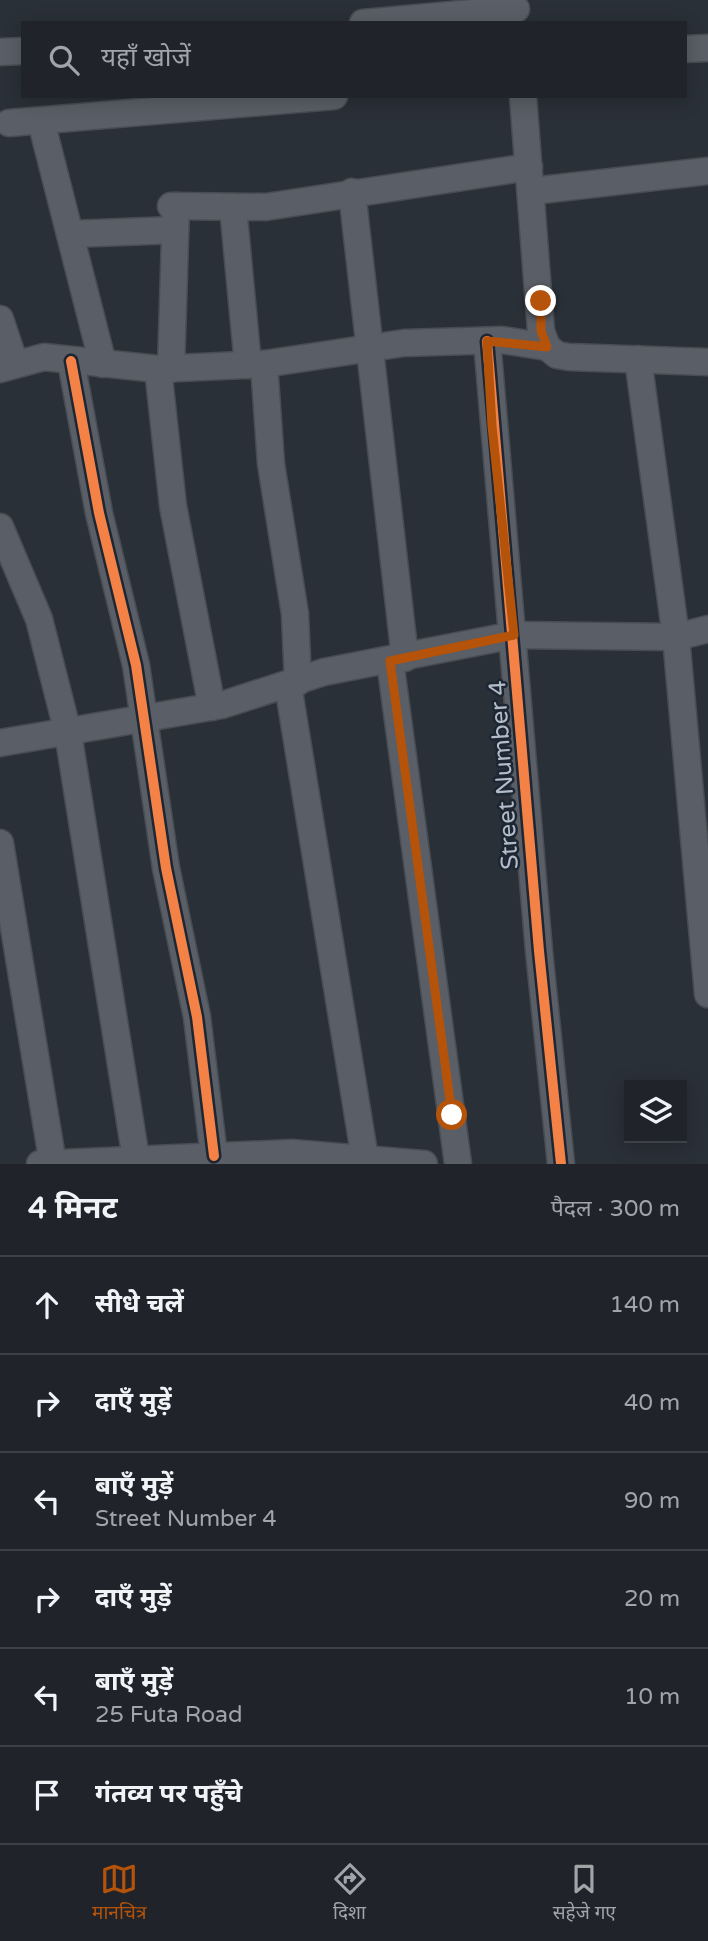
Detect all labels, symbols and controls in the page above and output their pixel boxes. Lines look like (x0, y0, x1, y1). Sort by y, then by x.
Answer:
search box (21, 21, 687, 98)
icon: search (45, 41, 83, 79)
text: यहाँ खोजें (101, 42, 191, 73)
route end (525, 285, 556, 316)
street label: Street Number 4 (483, 679, 525, 871)
map controls (624, 1080, 687, 1143)
button: layers (624, 1080, 687, 1143)
route start (436, 1099, 467, 1130)
text: 4 मिनट (28, 1190, 118, 1227)
text: पैदल · 300 m (551, 1195, 680, 1223)
icon: ahead (28, 1286, 66, 1324)
text: सीधे चलें (95, 1288, 184, 1319)
text: 140 m (610, 1291, 680, 1319)
icon: right (28, 1384, 66, 1422)
text: दाएँ मुड़ें (95, 1386, 172, 1417)
text: 40 m (624, 1389, 680, 1417)
text: बाएँ मुड़ें (95, 1470, 173, 1501)
icon: left (28, 1482, 66, 1520)
text: 90 m (624, 1487, 680, 1515)
text: Street Number 4 (95, 1505, 277, 1533)
icon: right (28, 1580, 66, 1618)
text: दाएँ मुड़ें (95, 1582, 172, 1613)
text: 20 m (624, 1585, 680, 1613)
text: बाएँ मुड़ें (95, 1666, 173, 1697)
icon: left (28, 1678, 66, 1716)
text: 10 m (624, 1683, 680, 1711)
text: 25 Futa Road (95, 1701, 243, 1729)
icon: arrive (28, 1776, 66, 1814)
text: गंतव्य पर पहुँचे (95, 1778, 242, 1809)
tab: मानचित्र (92, 1860, 146, 1927)
tab: दिशा (331, 1860, 369, 1927)
tab: सहेजे गए (553, 1860, 616, 1927)

